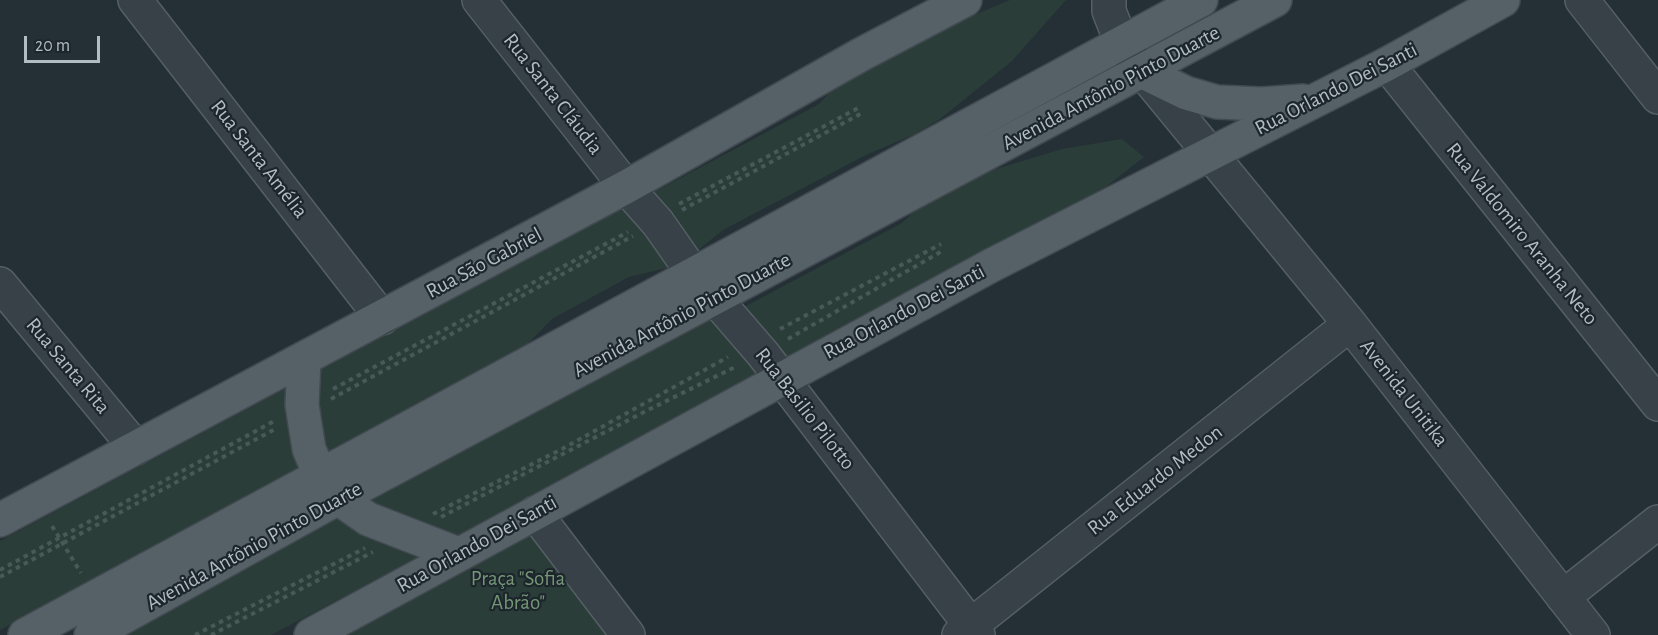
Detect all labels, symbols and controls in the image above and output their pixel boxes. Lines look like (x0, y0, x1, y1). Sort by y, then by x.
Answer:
street label: Avenida Antônio Pinto Duarte (998, 20, 1224, 156)
scale bar (27, 24, 104, 62)
street label: Rua Santa Cláudia (498, 28, 608, 160)
text: 20 m (35, 37, 70, 55)
street label: Rua Orlando Dei Santi (1251, 37, 1421, 141)
street label: Rua Santa Amélia (205, 95, 313, 223)
street label: Rua Valdomiro Aranha Neto (1441, 138, 1603, 330)
street label: Rua São Gabriel (422, 222, 546, 304)
street label: Avenida Antônio Pinto Duarte (569, 247, 795, 383)
street label: Rua Orlando Dei Santi (819, 259, 989, 365)
street label: Rua Santa Rita (20, 313, 116, 419)
street label: Avenida Unitika (1354, 334, 1454, 452)
street label: Rua Basilio Pilotto (750, 343, 860, 475)
street label: Rua Eduardo Medon (1082, 419, 1228, 541)
street label: Avenida Antônio Pinto Duarte (142, 476, 366, 616)
street label: Rua Orlando Dei Santi (393, 490, 561, 598)
park label: Praça "Sofia Abrão" (471, 566, 565, 616)

